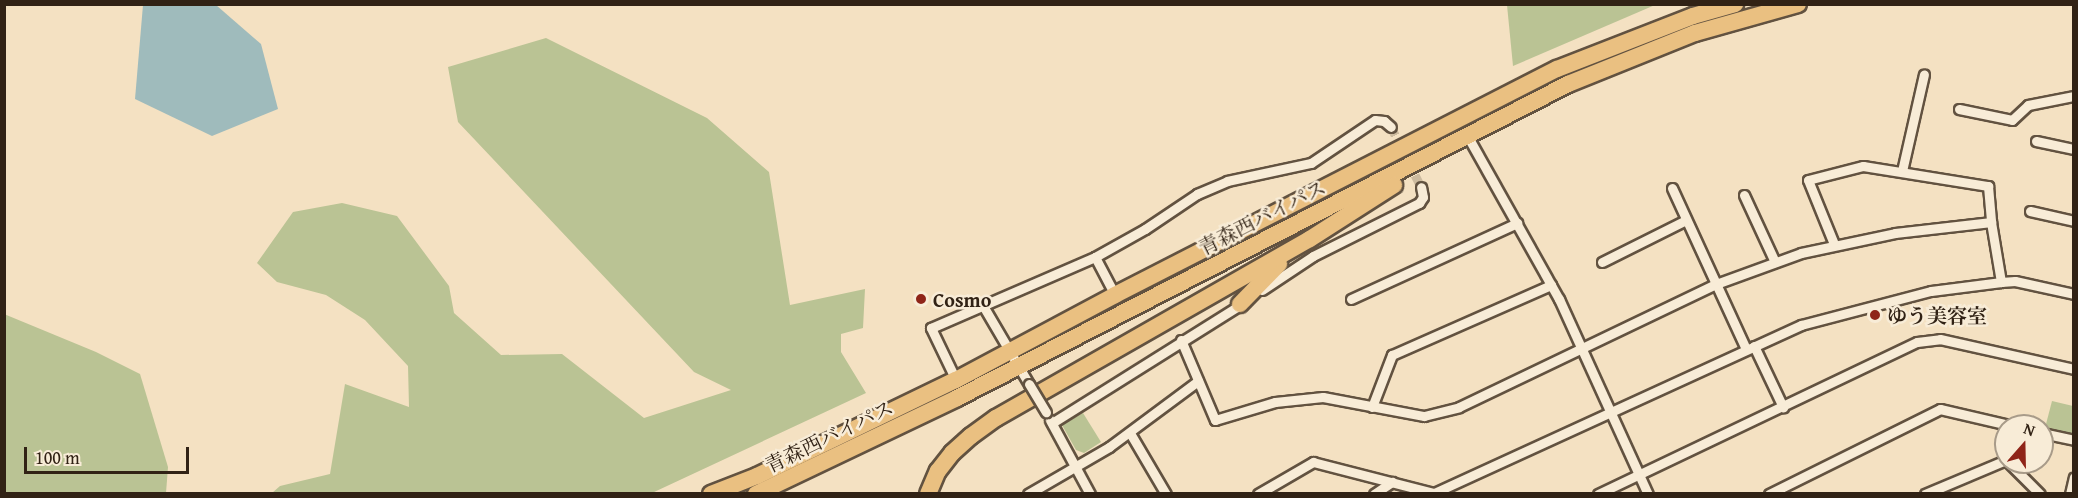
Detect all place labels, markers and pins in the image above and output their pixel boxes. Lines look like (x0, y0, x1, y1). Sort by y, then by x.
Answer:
place label: Cosmo (933, 287, 991, 311)
marker: Cosmo (914, 292, 928, 306)
place label: ゆう美容室 (1887, 303, 1987, 327)
marker: ゆう美容室 (1868, 308, 1882, 322)

